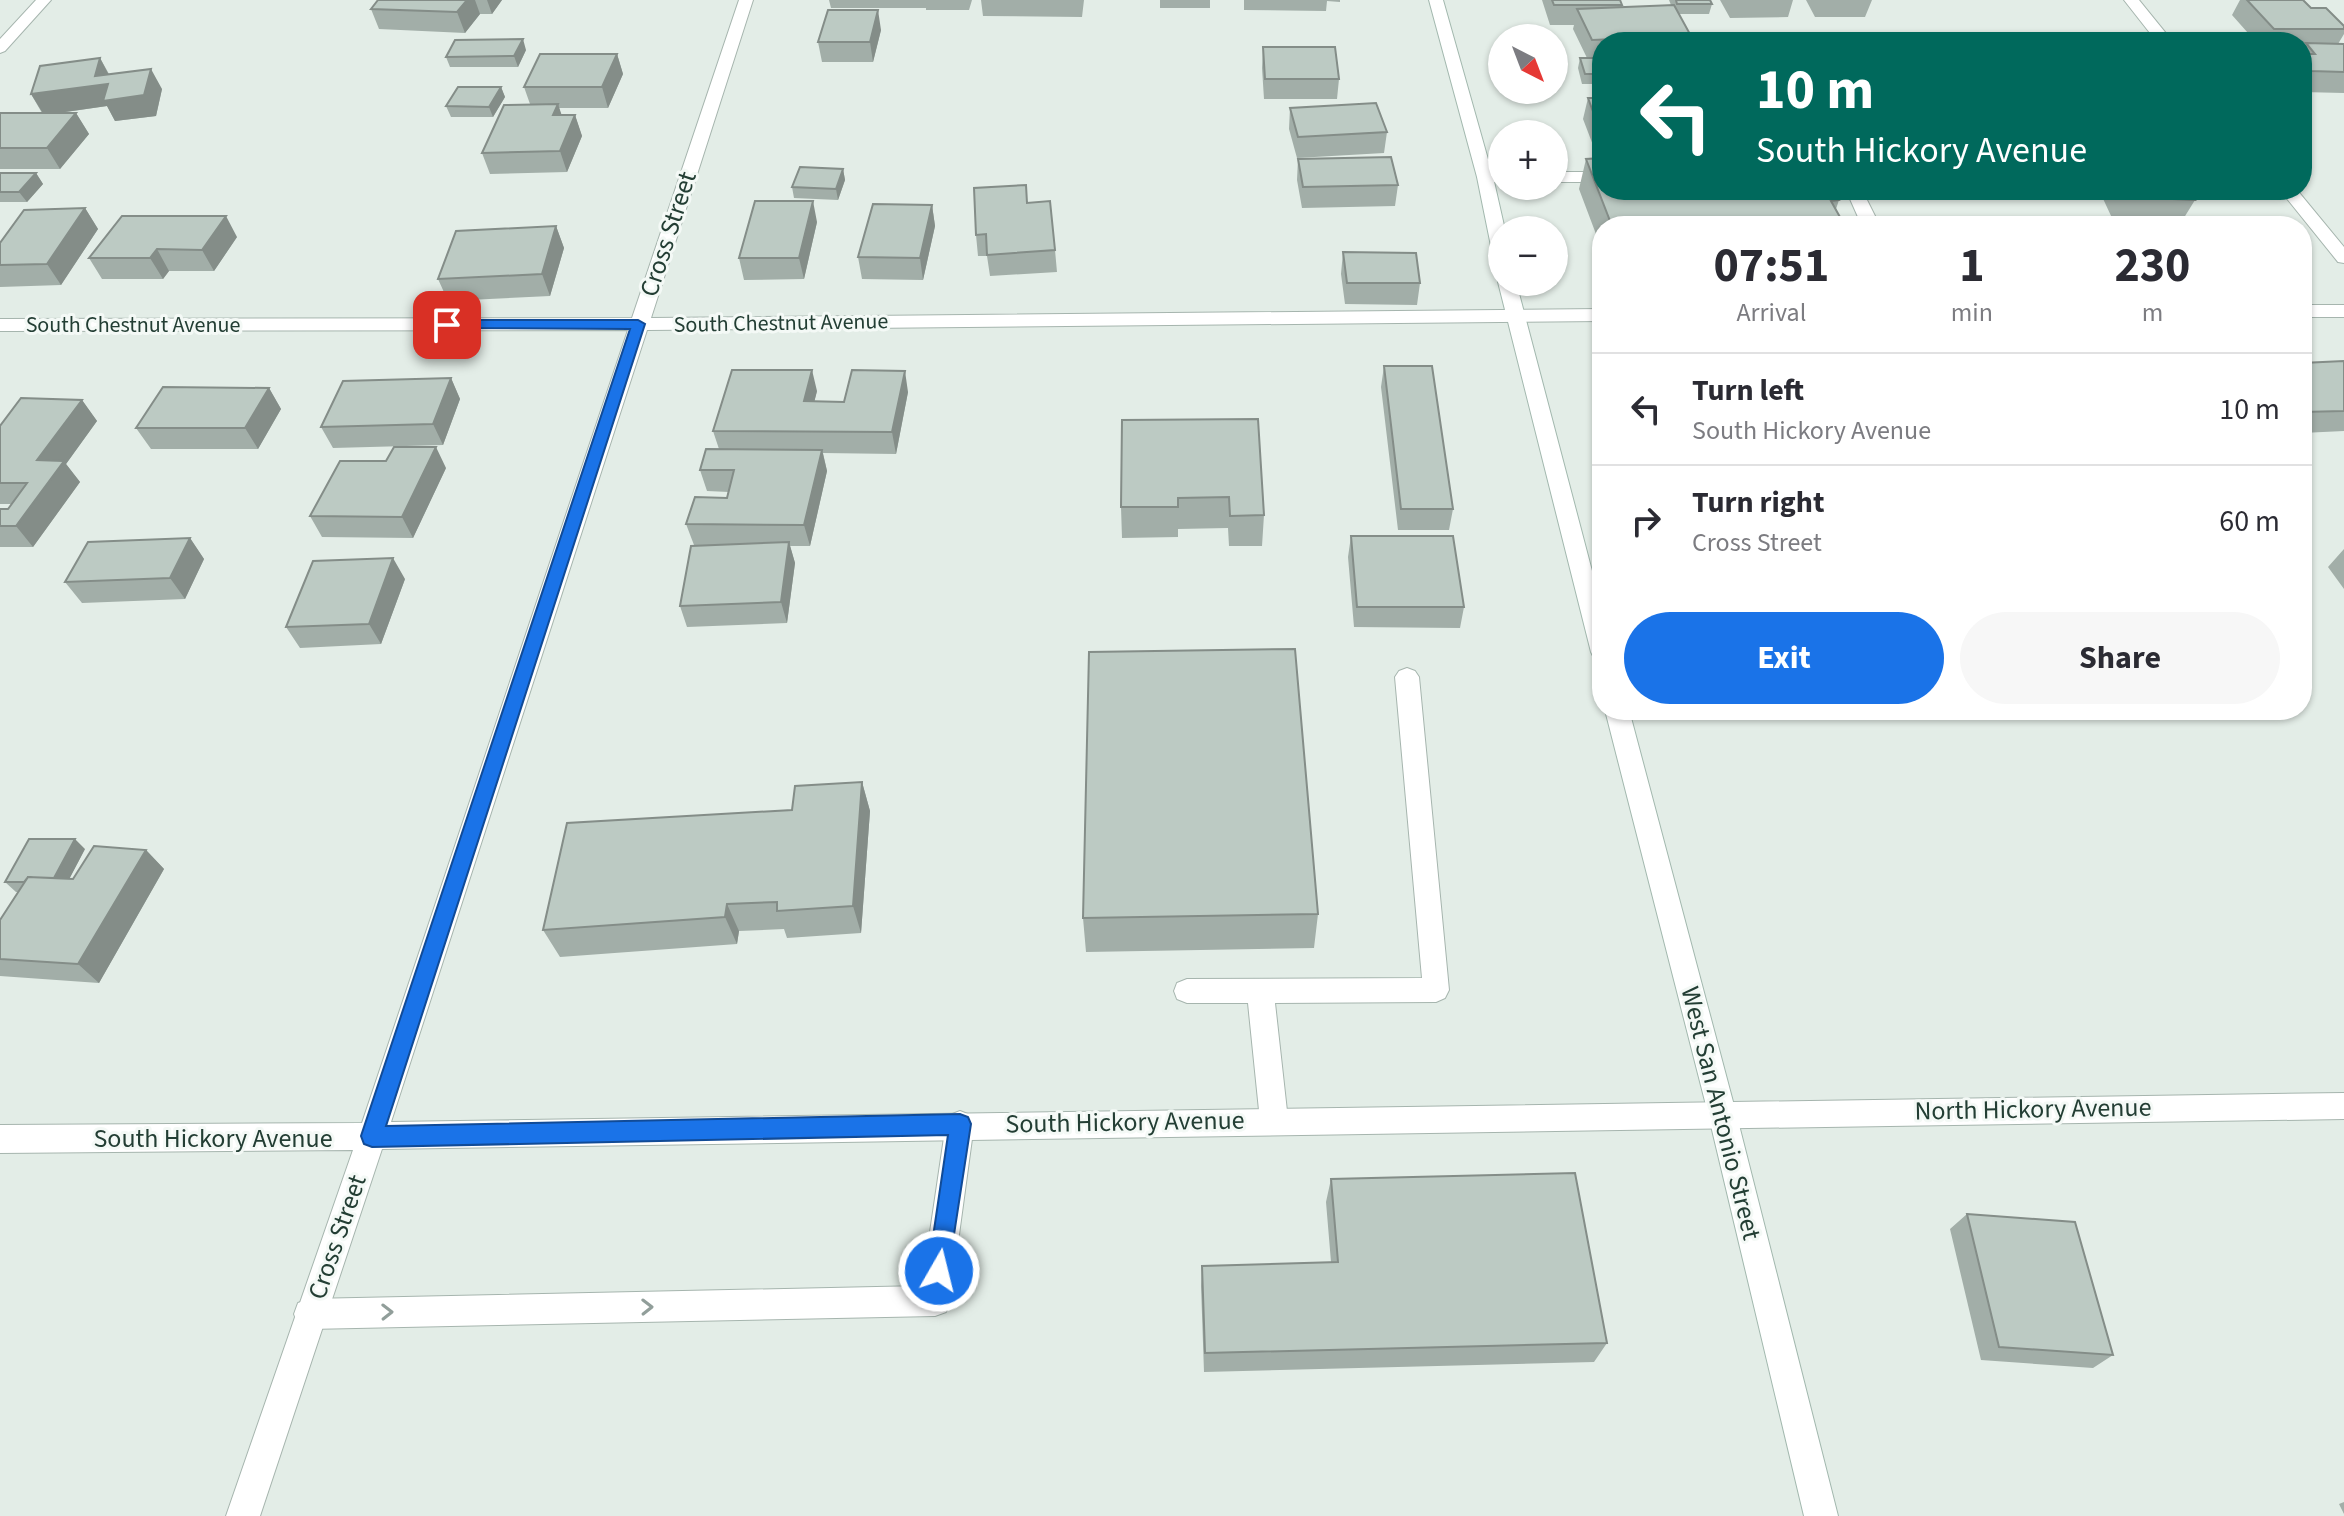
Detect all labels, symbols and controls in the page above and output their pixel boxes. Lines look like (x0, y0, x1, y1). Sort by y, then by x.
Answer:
north arrow (1488, 24, 1568, 104)
map controls (1488, 24, 1568, 296)
text: 10 m (1756, 51, 1874, 130)
icon: left (1624, 64, 1728, 168)
button: + (1488, 120, 1568, 200)
text: South Hickory Avenue (1756, 125, 2087, 176)
street label: Cross Street (630, 166, 706, 301)
button: − (1488, 216, 1568, 296)
text: 07:51 (1713, 232, 1829, 300)
text: 1 (1959, 232, 1985, 300)
text: 230 (2114, 232, 2190, 300)
pin (413, 291, 481, 359)
text: Arrival (1736, 294, 1806, 331)
text: min (1951, 294, 1993, 331)
text: m (2142, 294, 2163, 331)
icon: arrive (425, 303, 469, 347)
street label: South Chestnut Avenue (673, 305, 889, 341)
street label: South Chestnut Avenue (26, 309, 240, 341)
text: Turn left (1692, 369, 1804, 412)
icon: left (1624, 387, 1668, 431)
text: 10 m (2219, 388, 2280, 431)
text: South Hickory Avenue (1692, 412, 1931, 449)
text: Turn right (1692, 481, 1824, 524)
icon: right (1624, 499, 1668, 543)
text: 60 m (2219, 500, 2280, 543)
text: Cross Street (1692, 524, 1822, 561)
button: Exit (1624, 612, 1944, 704)
button: Share (1960, 612, 2280, 704)
street label: West San Antonio Street (1672, 982, 1770, 1244)
street label: North Hickory Avenue (1914, 1088, 2152, 1130)
street label: South Hickory Avenue (1005, 1101, 1245, 1143)
street label: South Hickory Avenue (93, 1120, 333, 1157)
street label: Cross Street (298, 1169, 376, 1304)
position arrow (897, 1229, 981, 1313)
one-way arrow (641, 1298, 654, 1316)
one-way arrow (381, 1304, 394, 1321)

